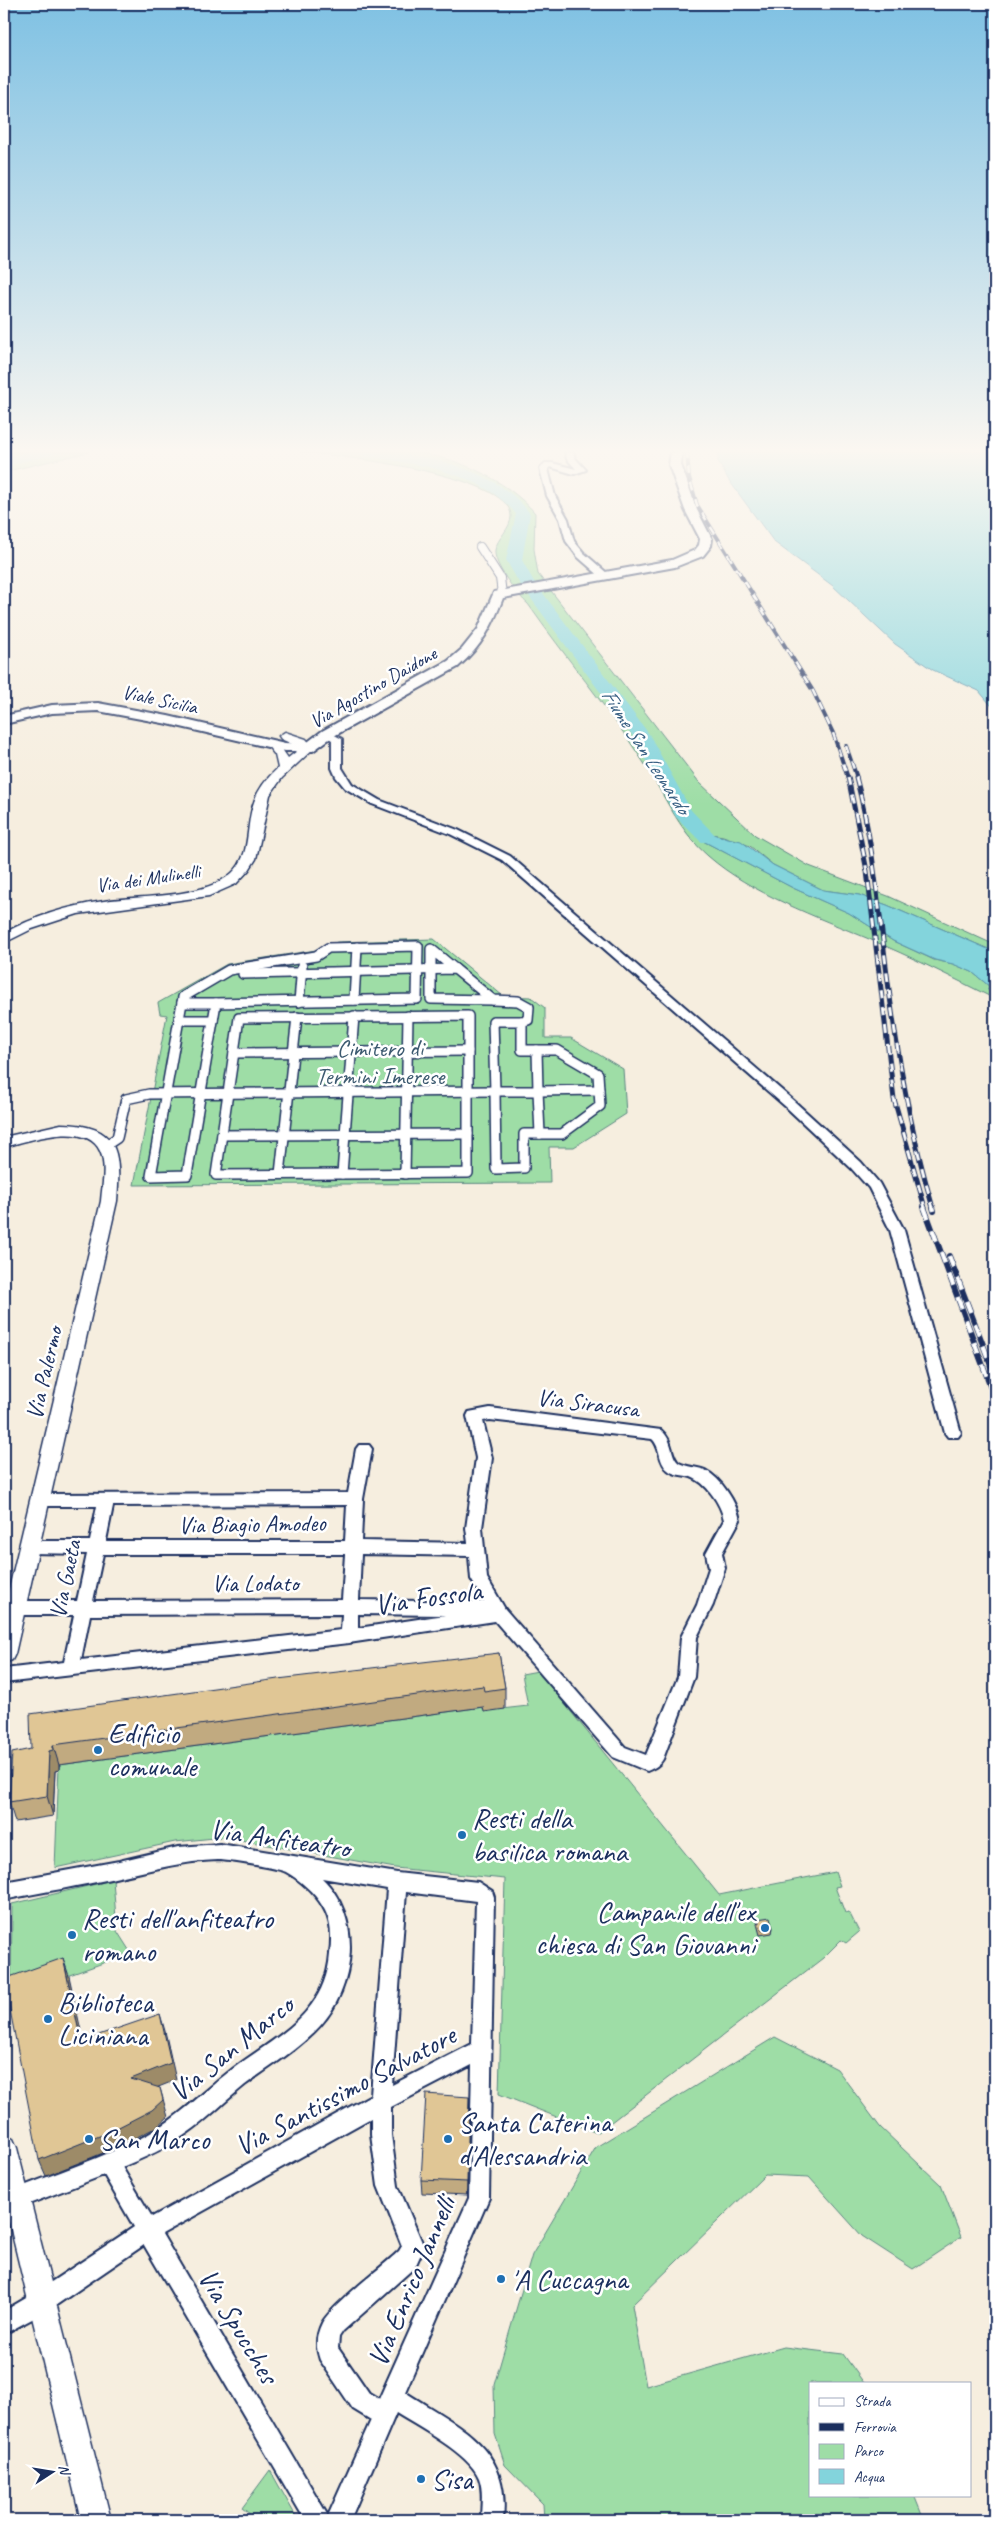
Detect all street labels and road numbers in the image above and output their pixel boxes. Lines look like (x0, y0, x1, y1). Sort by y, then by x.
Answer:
street label: Via Agostino Daidone (305, 640, 443, 734)
street label: Viale Sicilia (120, 679, 201, 720)
street label: Via dei Mulinelli (95, 859, 204, 898)
street label: Via Palermo (19, 1321, 70, 1422)
street label: Via Siracusa (535, 1382, 643, 1424)
street label: Via Biagio Amodeo (178, 1508, 327, 1540)
street label: Via Gaeta (42, 1536, 88, 1621)
street label: Via Lodato (212, 1568, 301, 1598)
street label: Via Fossola (372, 1571, 486, 1623)
street label: Via Anfiteatro (208, 1810, 355, 1867)
street label: Via San Marco (162, 1985, 303, 2110)
street label: Via Santissimo Salvatore (228, 2015, 464, 2164)
street label: Via Enrico Jannelli (359, 2187, 465, 2372)
street label: Via Spucches (190, 2262, 288, 2392)

